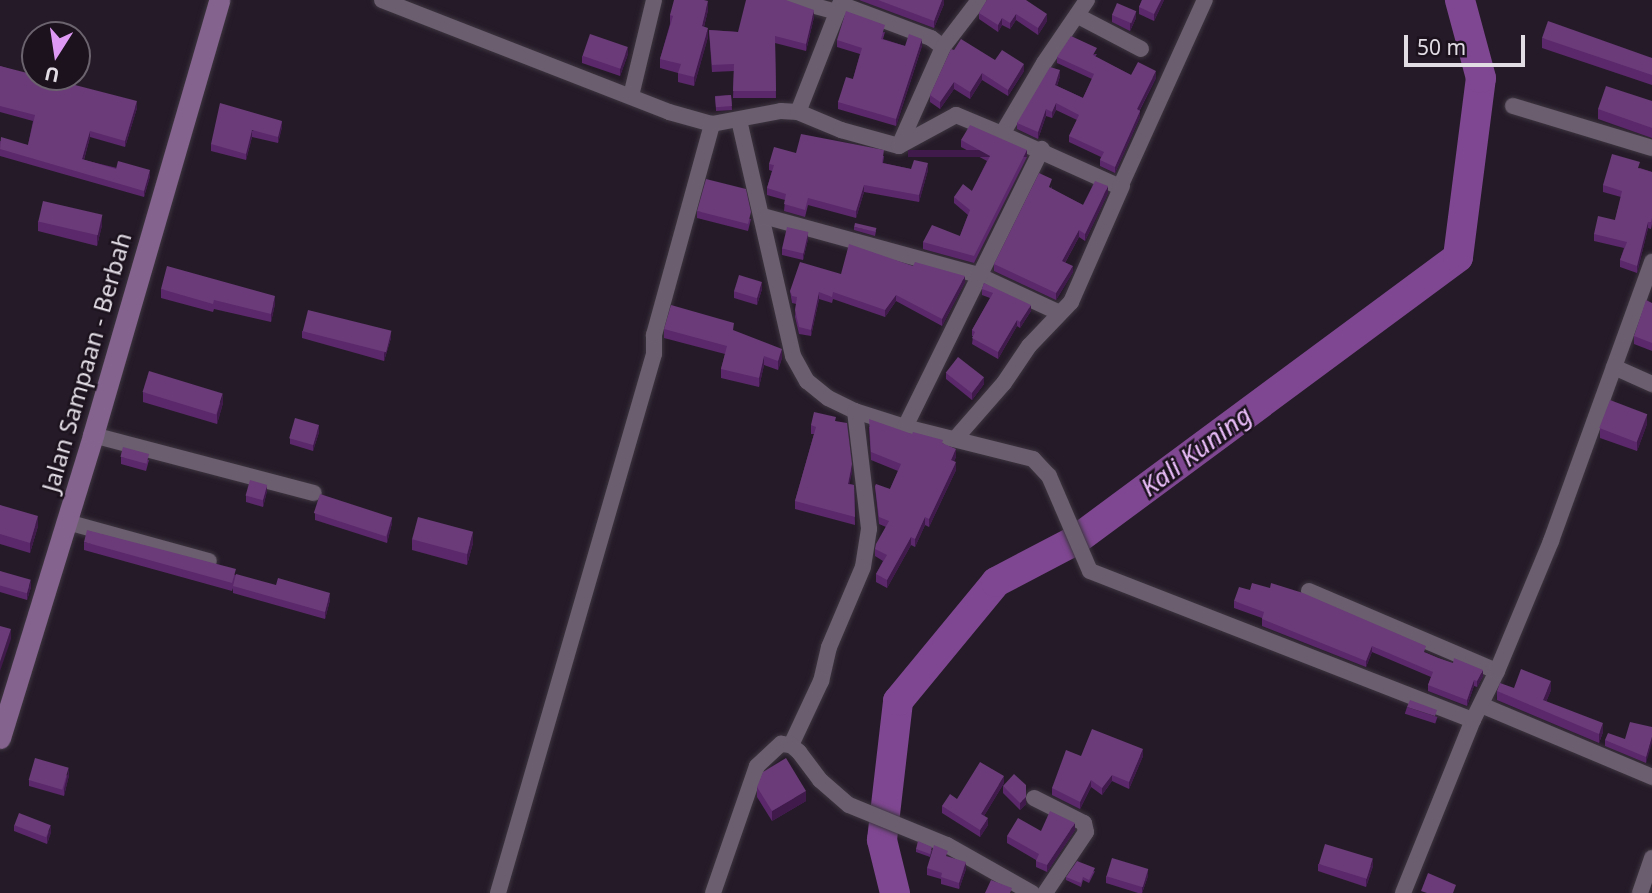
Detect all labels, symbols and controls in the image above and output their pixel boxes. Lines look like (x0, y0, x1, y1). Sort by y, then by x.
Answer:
north arrow (21, 21, 91, 91)
scale bar (1407, 21, 1528, 65)
text: 50 m (1417, 33, 1466, 61)
text: U (42, 60, 62, 89)
street label: Jalan Sampaan - Berbah (35, 229, 137, 495)
water label: Kali Kuning (1134, 399, 1258, 503)

